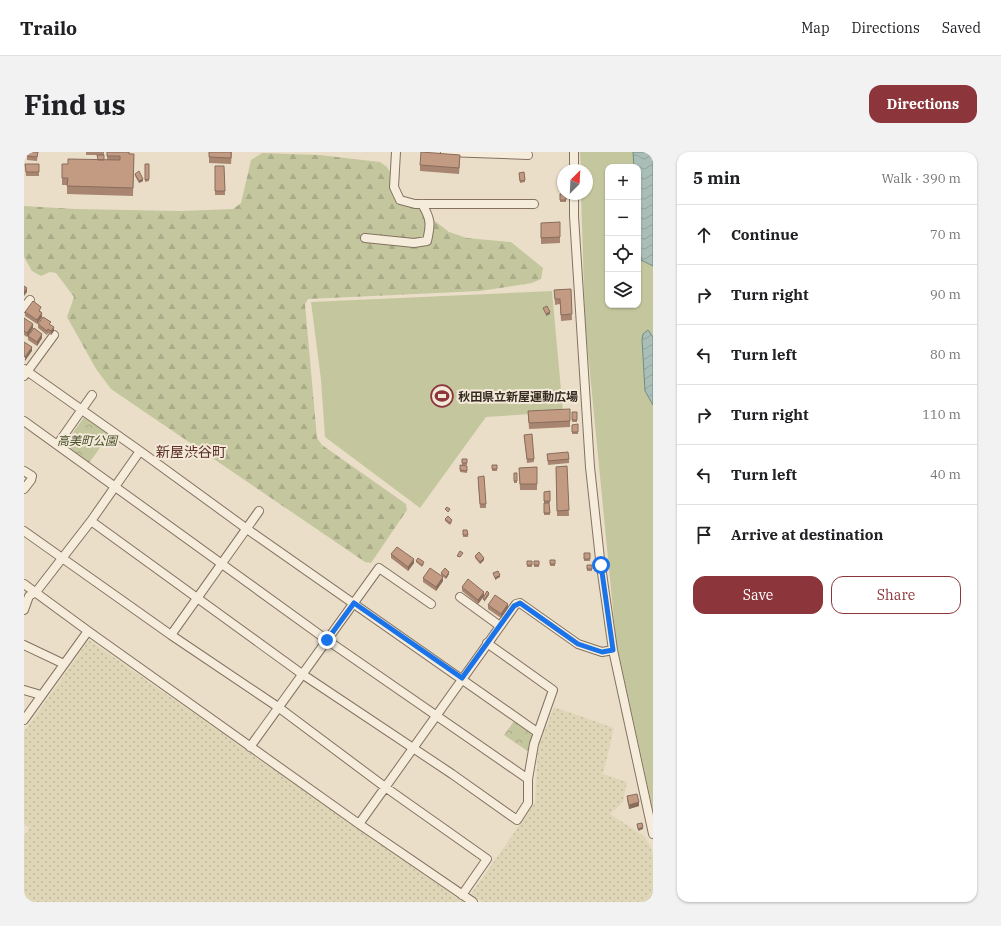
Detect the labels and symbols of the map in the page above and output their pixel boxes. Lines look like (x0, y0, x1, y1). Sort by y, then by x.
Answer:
north arrow (557, 164, 593, 200)
sports icon: 秋田県立新屋運動広場 (429, 383, 455, 409)
place label: 秋田県立新屋運動広場 (458, 389, 578, 404)
park label: 高美町公園 (57, 433, 119, 448)
district label: 新屋渋谷町 (156, 443, 226, 461)
route start (592, 556, 610, 574)
route end (318, 631, 336, 649)

